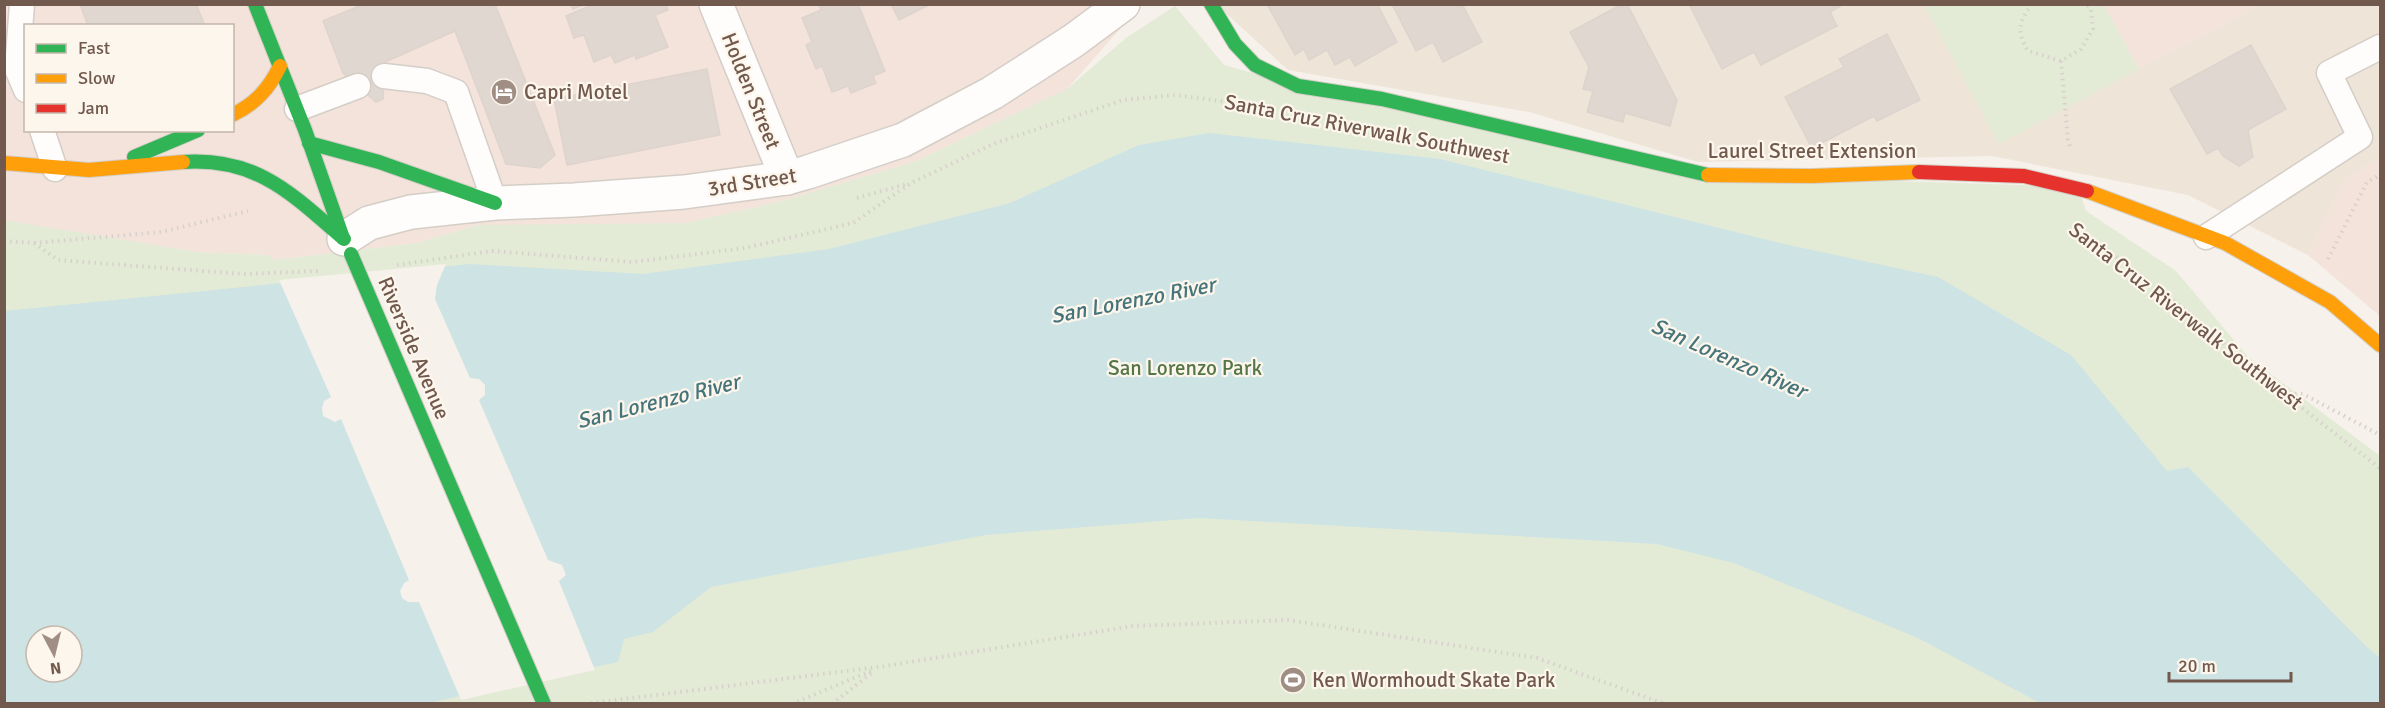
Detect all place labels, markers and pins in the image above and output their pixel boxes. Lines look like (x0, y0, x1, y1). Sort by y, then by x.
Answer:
hotel icon: Capri Motel (489, 77, 519, 107)
place label: Capri Motel (524, 79, 628, 105)
sports icon: Ken Wormhoudt Skate Park (1278, 665, 1308, 695)
place label: Ken Wormhoudt Skate Park (1312, 667, 1556, 693)

